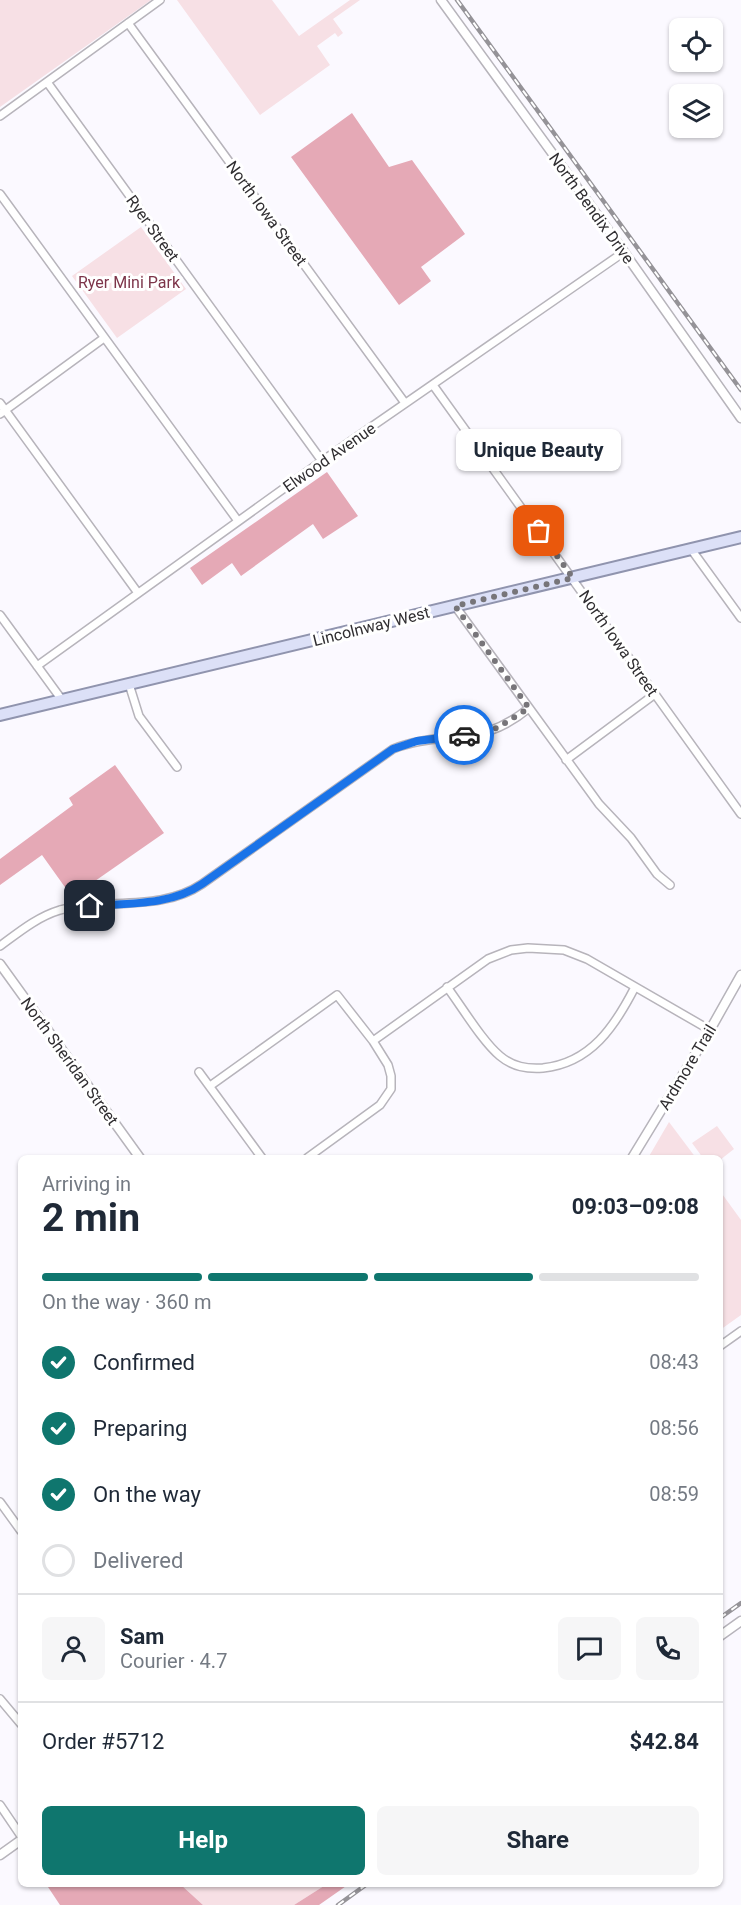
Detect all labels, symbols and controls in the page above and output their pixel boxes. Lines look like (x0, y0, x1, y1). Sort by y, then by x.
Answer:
map controls (669, 18, 723, 138)
button: locate (669, 18, 723, 72)
button: layers (669, 84, 723, 138)
street label: North Bendix Drive (545, 149, 638, 267)
street label: North Iowa Street (222, 157, 311, 269)
street label: Ryer Street (122, 191, 183, 265)
park label: Ryer Mini Park (78, 273, 181, 292)
street label: Elwood Avenue (279, 418, 379, 496)
callout: Unique Beauty (456, 429, 622, 471)
text: Unique Beauty (473, 438, 604, 462)
pin (513, 505, 564, 556)
icon: bag (522, 514, 555, 547)
street label: North Iowa Street (575, 587, 662, 700)
street label: Lincolnway West (311, 603, 431, 650)
courier (434, 705, 494, 765)
icon: car (448, 719, 481, 752)
pin (64, 880, 115, 931)
icon: home (73, 889, 106, 922)
street label: North Sheridan Street (17, 994, 122, 1129)
street label: Ardmore Trail (655, 1021, 720, 1113)
text: Arriving in (42, 1172, 131, 1196)
text: 09:03–09:08 (572, 1194, 699, 1219)
text: 2 min (42, 1195, 140, 1241)
text: On the way · 360 m (42, 1290, 211, 1314)
icon: check (42, 1346, 75, 1379)
text: Confirmed (93, 1350, 195, 1375)
text: 08:43 (649, 1350, 699, 1374)
icon: check (42, 1412, 75, 1445)
text: Preparing (93, 1416, 187, 1441)
text: 08:56 (649, 1416, 699, 1440)
icon: check (42, 1478, 75, 1511)
text: On the way (93, 1482, 201, 1507)
text: 08:59 (649, 1482, 699, 1506)
text: Delivered (93, 1548, 183, 1573)
button: person (42, 1617, 105, 1680)
button: chat (558, 1617, 621, 1680)
button: phone (636, 1617, 699, 1680)
text: Sam (120, 1624, 164, 1649)
text: Courier · 4.7 (120, 1649, 227, 1673)
text: Order #5712 (42, 1729, 164, 1754)
text: $42.84 (630, 1729, 699, 1754)
button: Help (42, 1806, 365, 1875)
button: Share (377, 1806, 699, 1875)

